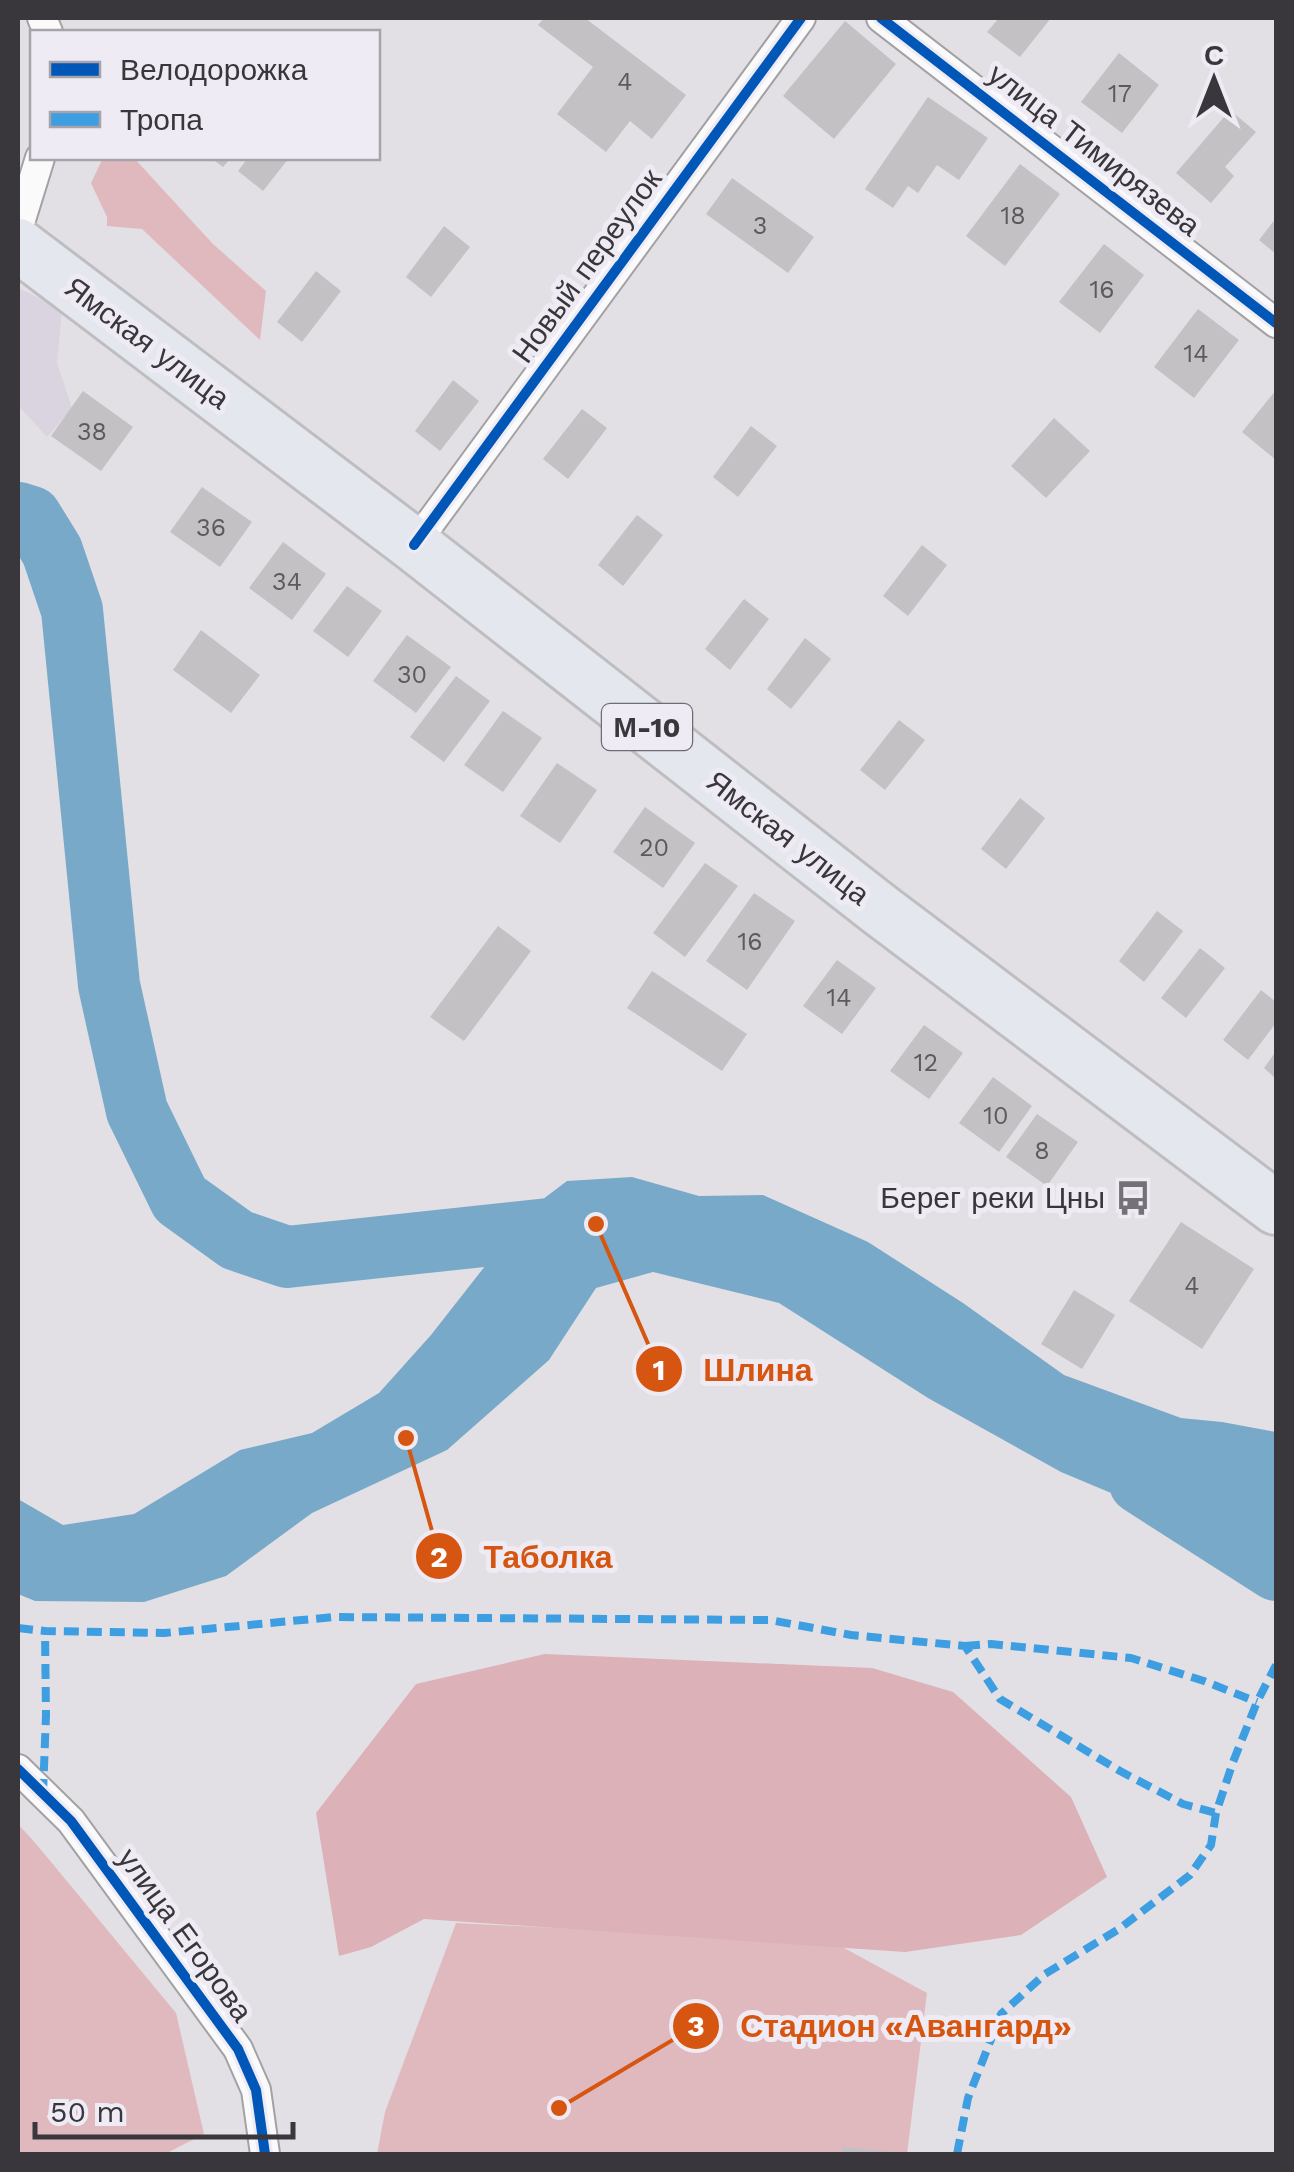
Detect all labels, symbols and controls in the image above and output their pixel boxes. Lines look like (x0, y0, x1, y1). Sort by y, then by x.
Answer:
legend (30, 30, 380, 160)
north arrow (1164, 30, 1264, 130)
text: С (1204, 39, 1224, 72)
text: Велодорожка (120, 52, 308, 87)
street label: улица Тимирязева (982, 56, 1207, 243)
house number: 4 (617, 67, 633, 96)
house number: 17 (1108, 79, 1132, 108)
text: Тропа (120, 102, 203, 137)
street label: Новый переулок (505, 161, 669, 369)
house number: 18 (1000, 201, 1026, 230)
house number: 3 (753, 211, 767, 240)
street label: Ямская улица (58, 269, 237, 416)
house number: 16 (1090, 275, 1114, 304)
house number: 14 (1183, 339, 1209, 368)
house number: 38 (77, 417, 107, 446)
house number: 36 (196, 513, 226, 542)
house number: 34 (272, 567, 302, 596)
house number: 30 (397, 660, 427, 689)
road number: М-10 (602, 704, 692, 750)
street label: Ямская улица (700, 763, 877, 912)
house number: 20 (639, 833, 669, 862)
house number: 16 (738, 927, 762, 956)
house number: 14 (826, 983, 852, 1012)
house number: 12 (914, 1048, 938, 1077)
house number: 10 (983, 1101, 1009, 1130)
house number: 8 (1034, 1136, 1050, 1165)
bus stop icon: Берег реки Цны (1114, 1179, 1152, 1217)
place label: Берег реки Цны (880, 1180, 1105, 1215)
house number: 4 (1184, 1271, 1200, 1300)
callout: Шлина (634, 1338, 833, 1400)
text: Шлина (703, 1351, 813, 1389)
text: 1 (653, 1352, 665, 1387)
callout: Таболка (414, 1525, 633, 1587)
text: Таболка (483, 1538, 613, 1576)
text: 2 (430, 1539, 448, 1574)
street label: улица Егорова (111, 1841, 260, 2028)
callout: Стадион «Авангард» (671, 1995, 1092, 2057)
text: Стадион «Авангард» (740, 2007, 1072, 2045)
text: 3 (687, 2008, 705, 2043)
scale bar (35, 2077, 292, 2139)
text: 50 m (50, 2094, 125, 2129)

